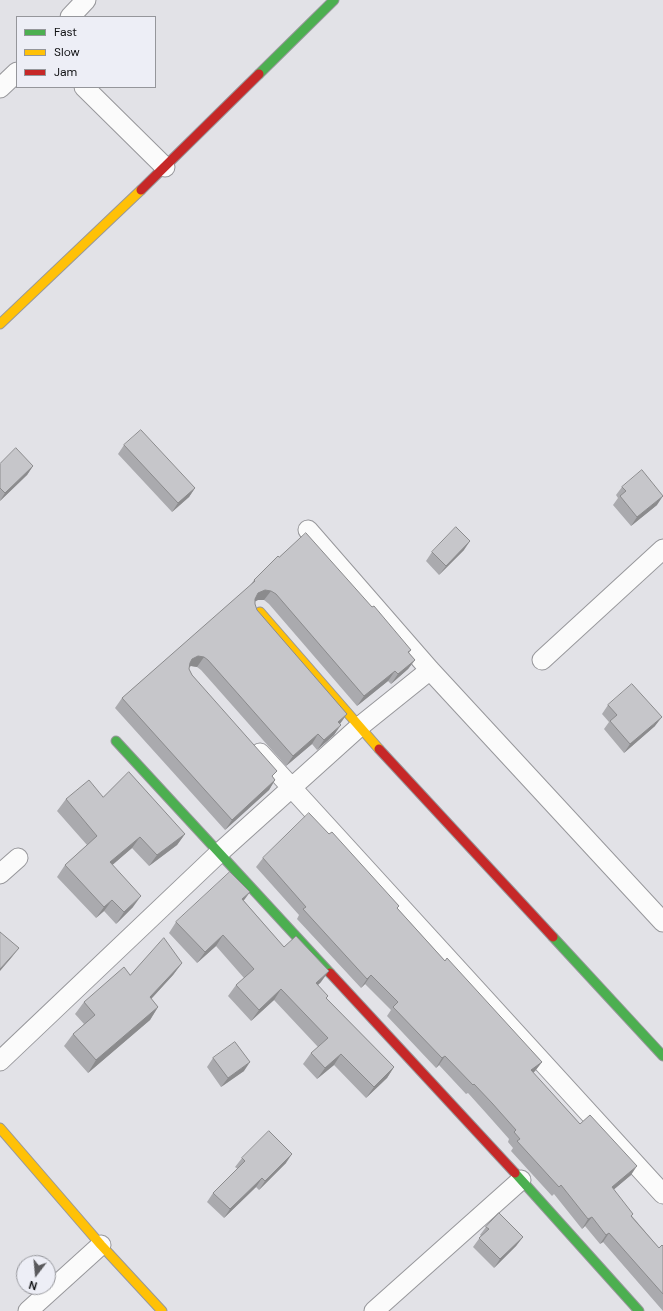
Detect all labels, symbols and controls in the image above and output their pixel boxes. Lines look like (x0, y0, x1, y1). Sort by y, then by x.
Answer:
legend (16, 16, 156, 88)
text: Fast (54, 24, 77, 40)
text: Slow (54, 44, 80, 60)
text: Jam (54, 64, 77, 80)
north arrow (16, 1255, 56, 1295)
text: N (27, 1278, 39, 1293)

